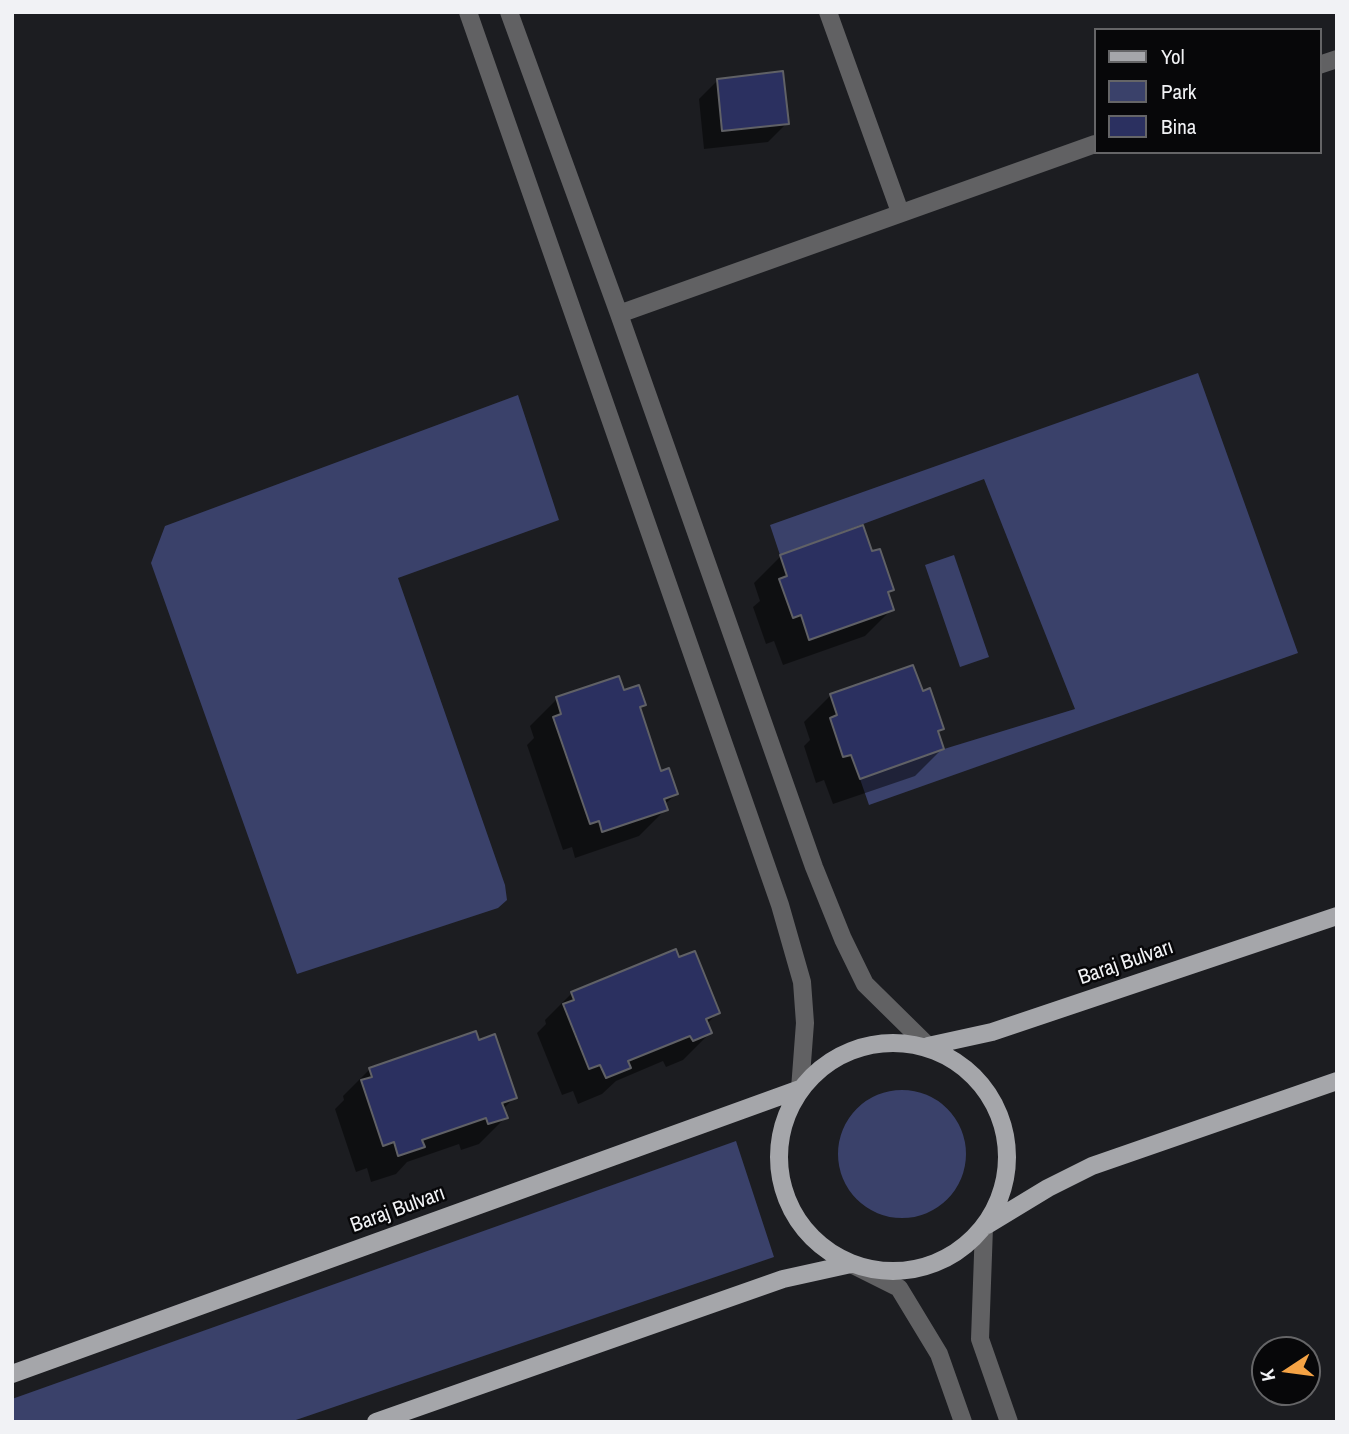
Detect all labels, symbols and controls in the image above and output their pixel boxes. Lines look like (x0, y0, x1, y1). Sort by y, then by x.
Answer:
legend (1094, 28, 1321, 154)
text: Yol (1161, 42, 1185, 71)
text: Park (1161, 77, 1196, 106)
text: Bina (1161, 112, 1196, 141)
street label: Baraj Bulvarı (1075, 935, 1177, 991)
street label: Baraj Bulvarı (347, 1181, 449, 1239)
north arrow (1251, 1336, 1321, 1406)
text: K (1254, 1367, 1281, 1384)

